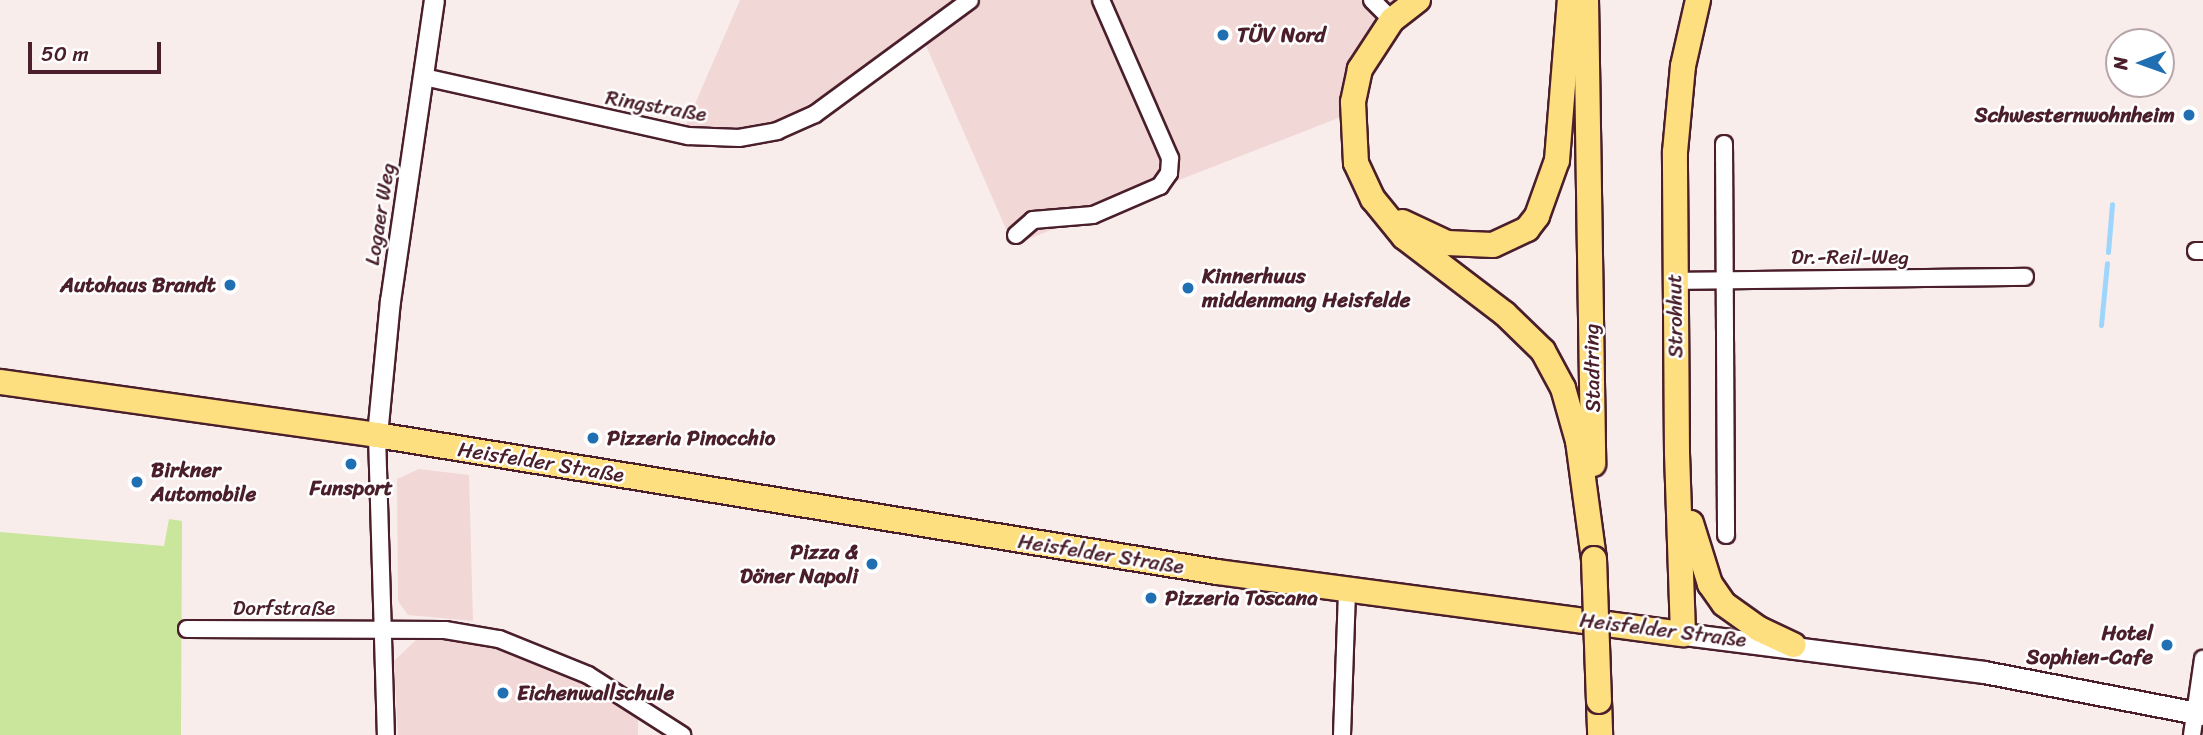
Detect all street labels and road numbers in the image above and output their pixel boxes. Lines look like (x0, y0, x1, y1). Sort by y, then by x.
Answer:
street label: Ringstraße (604, 85, 708, 127)
street label: Logaer Weg (359, 161, 401, 267)
street label: Dr.-Reil-Weg (1791, 244, 1909, 270)
street label: Strohhut (1662, 274, 1688, 358)
street label: Stadtring (1579, 323, 1605, 413)
street label: Heisfelder Straße (456, 436, 626, 488)
street label: Heisfelder Straße (1016, 528, 1186, 580)
street label: Dorfstraße (233, 595, 335, 621)
street label: Heisfelder Straße (1578, 607, 1748, 653)

